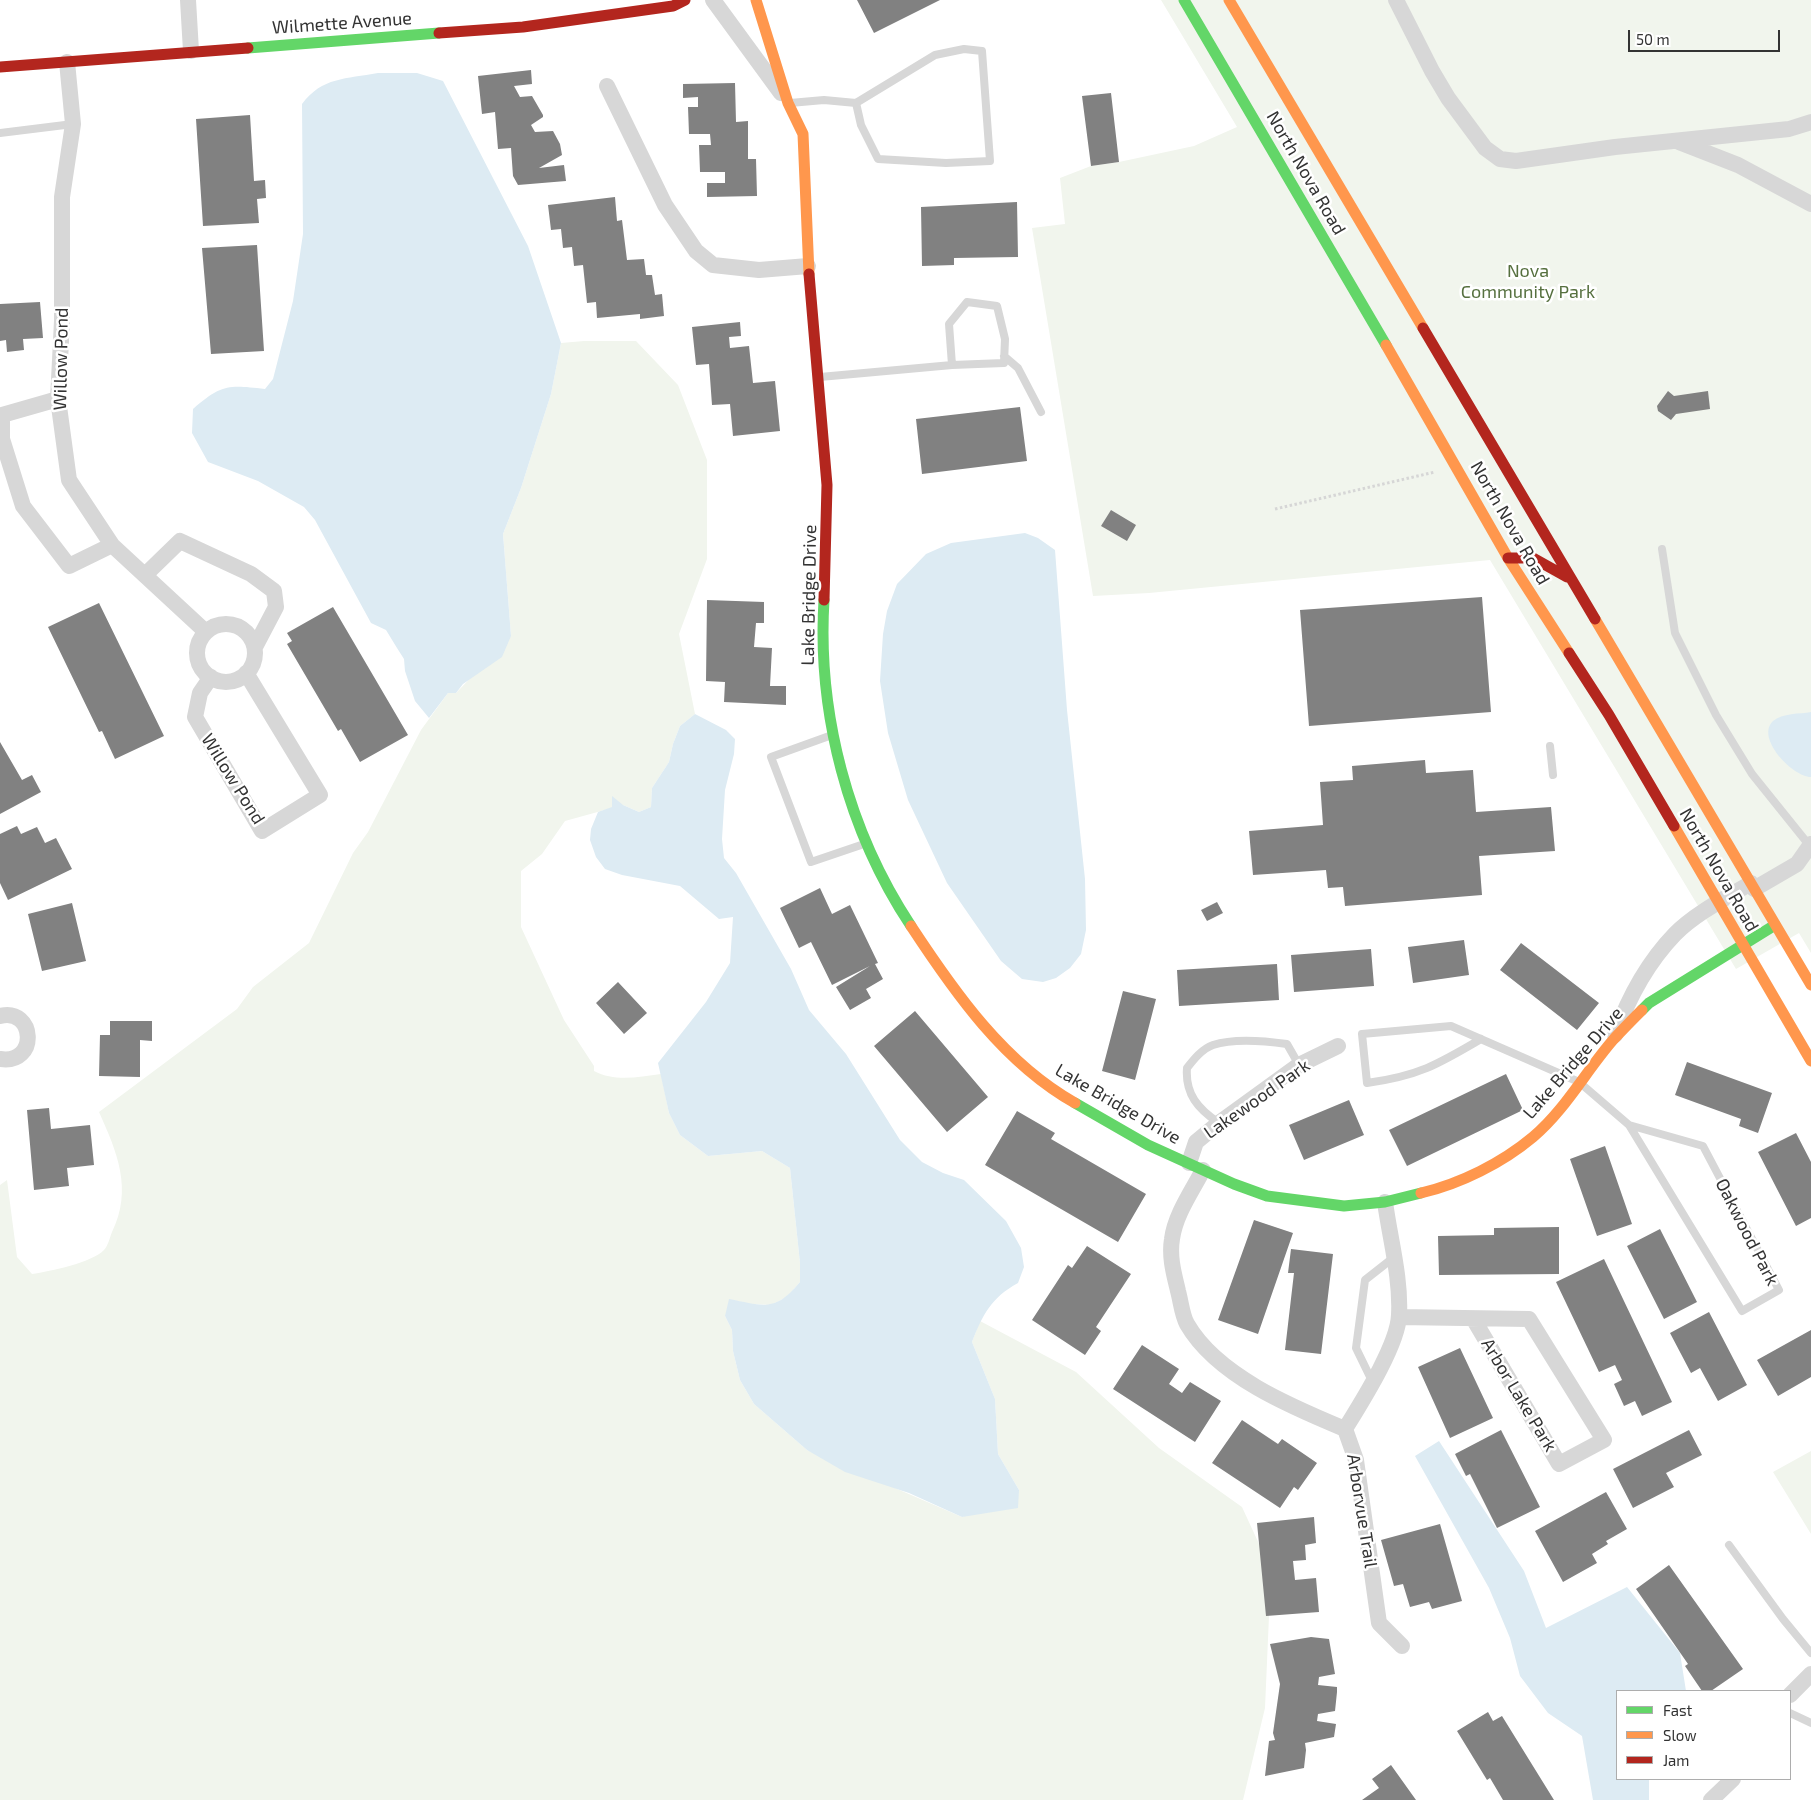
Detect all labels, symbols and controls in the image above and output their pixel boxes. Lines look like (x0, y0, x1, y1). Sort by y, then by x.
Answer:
street label: Wilmette Avenue (271, 7, 413, 39)
scale bar (1631, 20, 1784, 52)
text: 50 m (1636, 30, 1670, 48)
street label: North Nova Road (1262, 107, 1350, 239)
park label: Nova Community Park (1461, 260, 1595, 302)
street label: Willow Pond (49, 307, 73, 411)
street label: North Nova Road (1466, 457, 1554, 589)
street label: Lake Bridge Drive (797, 524, 821, 666)
street label: Willow Pond (197, 730, 269, 828)
street label: North Nova Road (1675, 804, 1763, 936)
street label: Lake Bridge Drive (1519, 1003, 1627, 1123)
street label: Lakewood Park (1200, 1055, 1314, 1143)
street label: Lake Bridge Drive (1051, 1059, 1185, 1149)
street label: Oakwood Park (1711, 1175, 1783, 1289)
street label: Arbor Lake Park (1477, 1334, 1561, 1456)
street label: Arborvue Trail (1342, 1452, 1382, 1570)
legend (1616, 1690, 1791, 1780)
text: Fast (1663, 1701, 1692, 1719)
text: Slow (1663, 1726, 1697, 1744)
text: Jam (1663, 1751, 1689, 1769)

